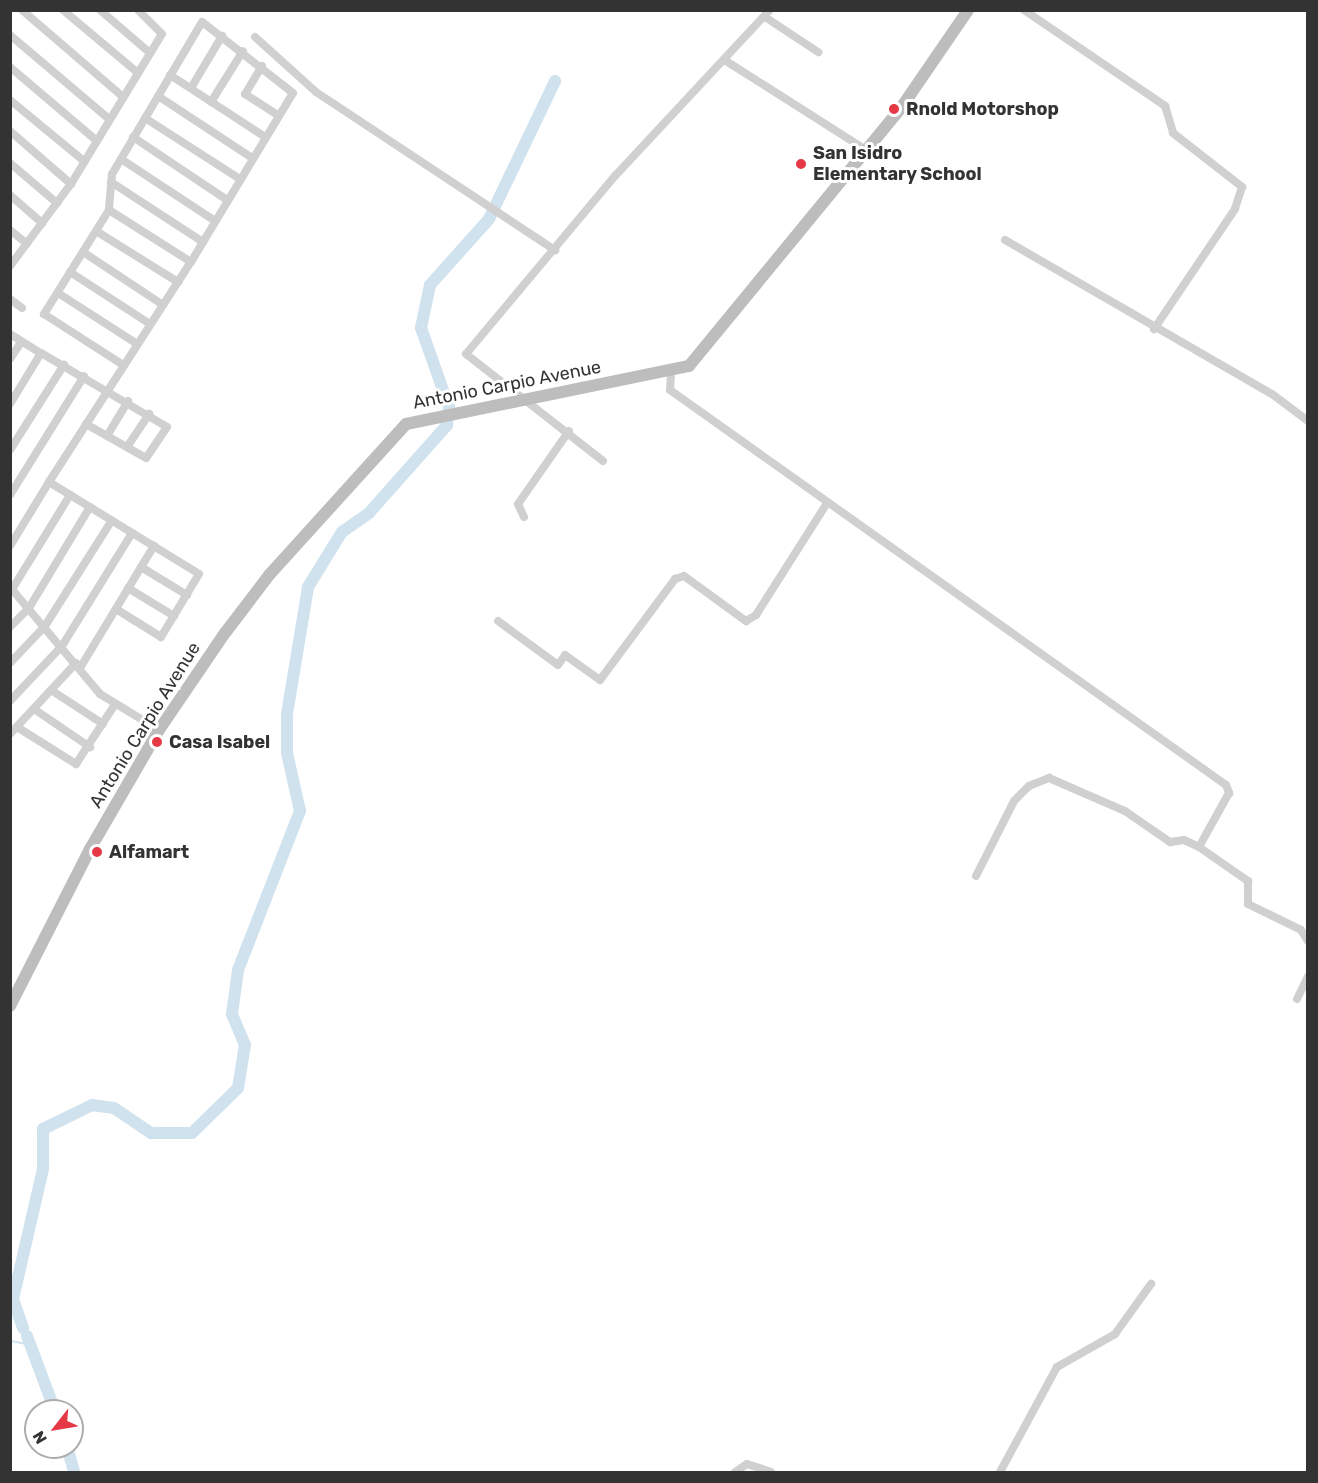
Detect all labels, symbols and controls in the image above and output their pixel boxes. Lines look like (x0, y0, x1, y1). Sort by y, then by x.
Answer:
place label: Rnold Motorshop (906, 98, 1059, 120)
marker: Rnold Motorshop (887, 102, 901, 116)
place label: San Isidro Elementary School (813, 143, 982, 186)
marker: San Isidro Elementary School (794, 157, 808, 171)
street label: Antonio Carpio Avenue (411, 356, 603, 414)
street label: Antonio Carpio Avenue (85, 638, 205, 812)
place label: Casa Isabel (169, 731, 270, 753)
marker: Casa Isabel (150, 735, 164, 749)
place label: Alfamart (109, 841, 189, 863)
marker: Alfamart (90, 845, 104, 859)
north arrow (24, 1399, 84, 1459)
text: N (29, 1428, 51, 1447)

